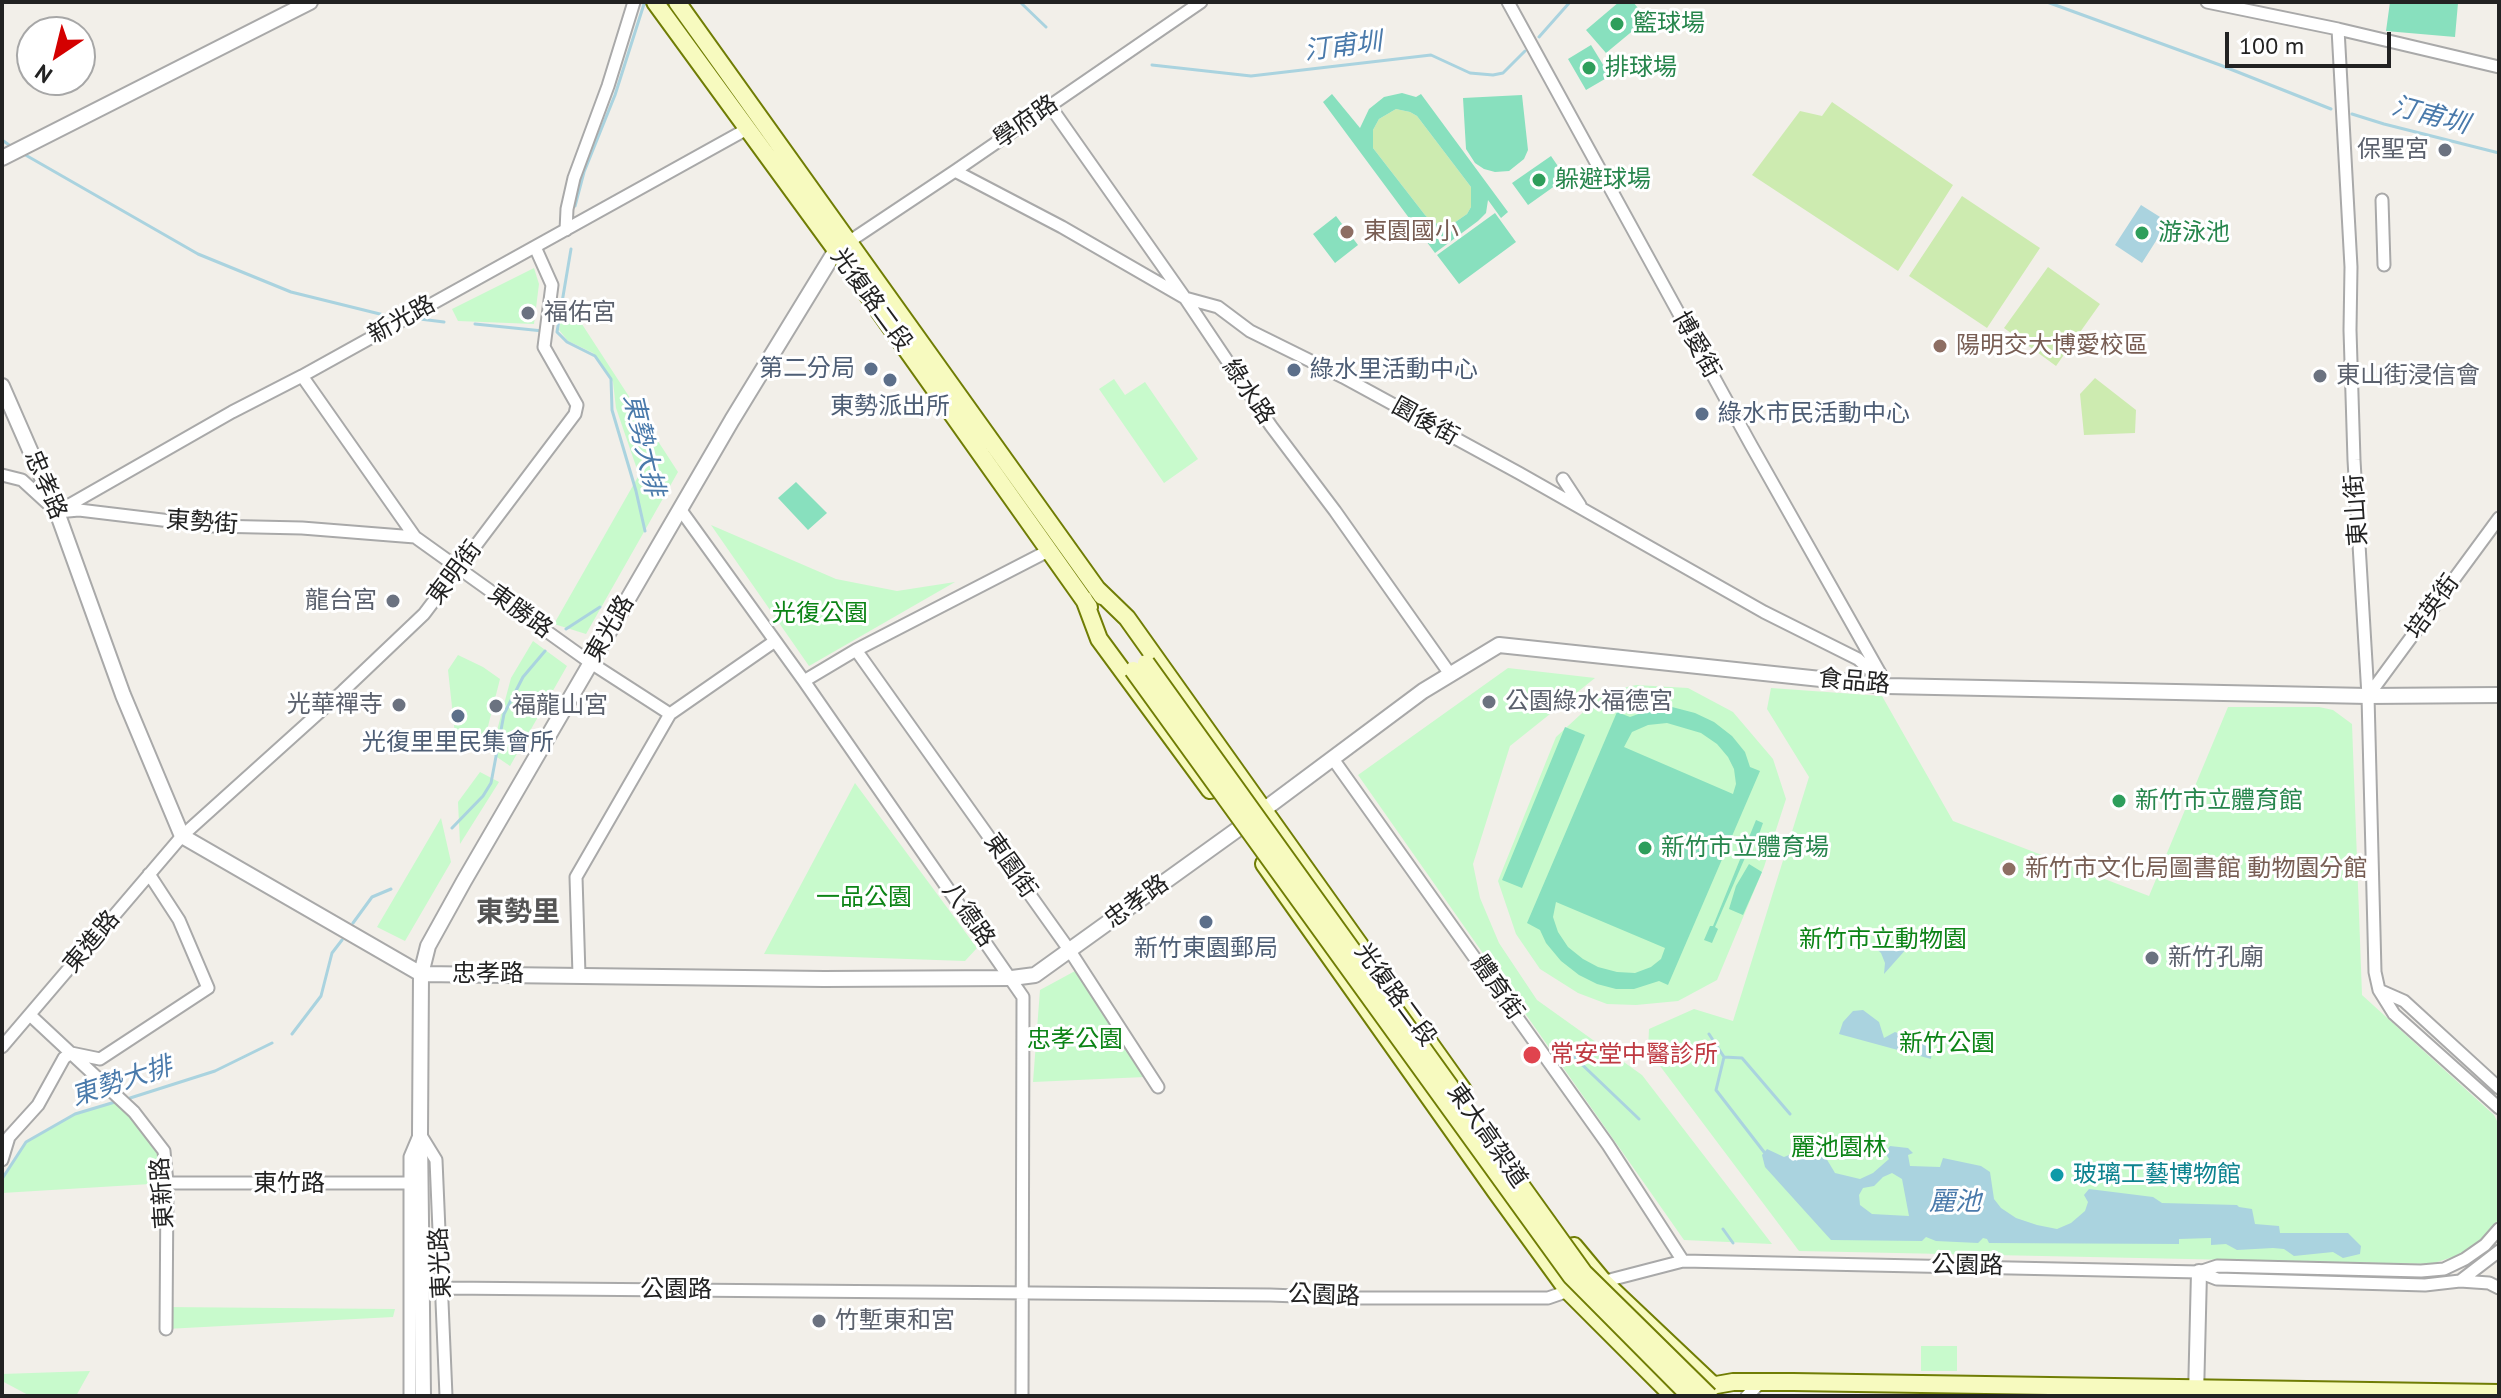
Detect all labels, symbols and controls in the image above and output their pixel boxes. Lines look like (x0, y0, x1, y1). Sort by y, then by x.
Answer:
place label: 籃球場 (1633, 10, 1705, 38)
marker: 籃球場 (1608, 15, 1626, 33)
north arrow (16, 16, 96, 96)
scale bar (2229, 16, 2395, 66)
water label: 汀甫圳 (1302, 27, 1384, 67)
text: 100 m (2239, 30, 2304, 61)
place label: 排球場 (1605, 54, 1677, 82)
text: N (29, 58, 57, 90)
marker: 排球場 (1580, 59, 1598, 77)
street label: 學府路 (988, 90, 1064, 154)
water label: 汀甫圳 (2388, 91, 2472, 141)
place label: 保聖宮 (2357, 136, 2429, 164)
marker: 保聖宮 (2436, 141, 2454, 159)
place label: 躲避球場 (1555, 166, 1651, 194)
marker: 躲避球場 (1530, 171, 1548, 189)
place label: 東園國小 (1363, 218, 1459, 246)
place label: 游泳池 (2158, 219, 2230, 247)
marker: 東園國小 (1338, 223, 1356, 241)
marker: 游泳池 (2133, 224, 2151, 242)
street label: 光復路二段 (824, 243, 918, 357)
street label: 新光路 (364, 290, 440, 350)
place label: 福佑宮 (544, 299, 616, 327)
marker: 福佑宮 (519, 304, 537, 322)
street label: 博愛街 (1666, 307, 1726, 383)
place label: 陽明交大博愛校區 (1956, 332, 2148, 360)
marker: 陽明交大博愛校區 (1931, 337, 1949, 355)
street label: 綠水路 (1216, 354, 1280, 430)
place label: 第二分局 (759, 355, 855, 383)
place label: 綠水里活動中心 (1310, 356, 1478, 384)
marker: 第二分局 (862, 360, 880, 378)
marker: 綠水里活動中心 (1285, 361, 1303, 379)
place label: 東山街浸信會 (2336, 362, 2480, 390)
marker: 東山街浸信會 (2311, 367, 2329, 385)
marker: 東勢派出所 (881, 371, 899, 389)
water label: 東勢大排 (616, 391, 670, 499)
street label: 園後街 (1387, 392, 1463, 452)
place label: 東勢派出所 (830, 393, 950, 421)
place label: 綠水市民活動中心 (1718, 400, 1910, 428)
marker: 綠水市民活動中心 (1693, 405, 1711, 423)
street label: 忠孝路 (18, 446, 72, 524)
street label: 東山街 (2340, 473, 2374, 547)
street label: 東勢街 (165, 506, 239, 540)
street label: 東明街 (422, 536, 488, 610)
street label: 培英街 (2400, 569, 2466, 645)
street label: 東勝路 (482, 579, 558, 645)
place label: 龍台宮 (305, 587, 377, 615)
street label: 東光路 (580, 591, 640, 667)
marker: 龍台宮 (384, 592, 402, 610)
park label: 光復公園 (772, 600, 868, 628)
street label: 食品路 (1817, 665, 1891, 699)
place label: 公園綠水福德宮 (1505, 688, 1673, 716)
place label: 光華禪寺 (287, 691, 383, 719)
place label: 福龍山宮 (512, 692, 608, 720)
marker: 公園綠水福德宮 (1480, 693, 1498, 711)
marker: 光華禪寺 (390, 696, 408, 714)
marker: 福龍山宮 (487, 697, 505, 715)
marker: 光復里里民集會所 (449, 707, 467, 725)
place label: 光復里里民集會所 (362, 729, 554, 757)
place label: 新竹市立體育館 (2135, 787, 2303, 815)
marker: 新竹市立體育館 (2110, 792, 2128, 810)
street label: 東園街 (978, 828, 1042, 904)
place label: 新竹市立體育場 (1661, 834, 1829, 862)
marker: 新竹市立體育場 (1636, 839, 1654, 857)
place label: 新竹市文化局圖書館 動物園分館 (2025, 855, 2367, 883)
marker: 新竹市文化局圖書館 動物園分館 (2000, 860, 2018, 878)
street label: 忠孝路 (1099, 869, 1175, 935)
street label: 八德路 (936, 877, 1000, 953)
park label: 一品公園 (816, 884, 912, 912)
district label: 東勢里 (476, 896, 560, 930)
street label: 東進路 (58, 905, 126, 979)
marker: 新竹東園郵局 (1197, 913, 1215, 931)
park label: 新竹市立動物園 (1799, 926, 1967, 954)
place label: 新竹東園郵局 (1134, 935, 1278, 963)
street label: 光復路二段 (1348, 938, 1442, 1052)
place label: 新竹孔廟 (2168, 944, 2264, 972)
marker: 新竹孔廟 (2143, 949, 2161, 967)
street label: 體育街 (1465, 950, 1529, 1026)
street label: 忠孝路 (452, 960, 524, 988)
park label: 忠孝公園 (1027, 1026, 1123, 1054)
park label: 新竹公園 (1899, 1030, 1995, 1058)
place label: 常安堂中醫診所 (1550, 1041, 1718, 1069)
marker: 常安堂中醫診所 (1521, 1044, 1543, 1066)
water label: 東勢大排 (68, 1051, 176, 1113)
street label: 東大高架道 (1441, 1079, 1533, 1193)
park label: 麗池園林 (1791, 1134, 1887, 1162)
street label: 東新路 (146, 1156, 180, 1230)
place label: 玻璃工藝博物館 (2073, 1161, 2241, 1189)
marker: 玻璃工藝博物館 (2048, 1166, 2066, 1184)
street label: 東竹路 (253, 1170, 325, 1198)
water label: 麗池 (1929, 1187, 1981, 1219)
street label: 東光路 (425, 1226, 457, 1300)
street label: 公園路 (1931, 1251, 2003, 1281)
street label: 公園路 (640, 1276, 712, 1304)
street label: 公園路 (1288, 1280, 1360, 1312)
place label: 竹塹東和宮 (835, 1307, 955, 1335)
marker: 竹塹東和宮 (810, 1312, 828, 1330)

